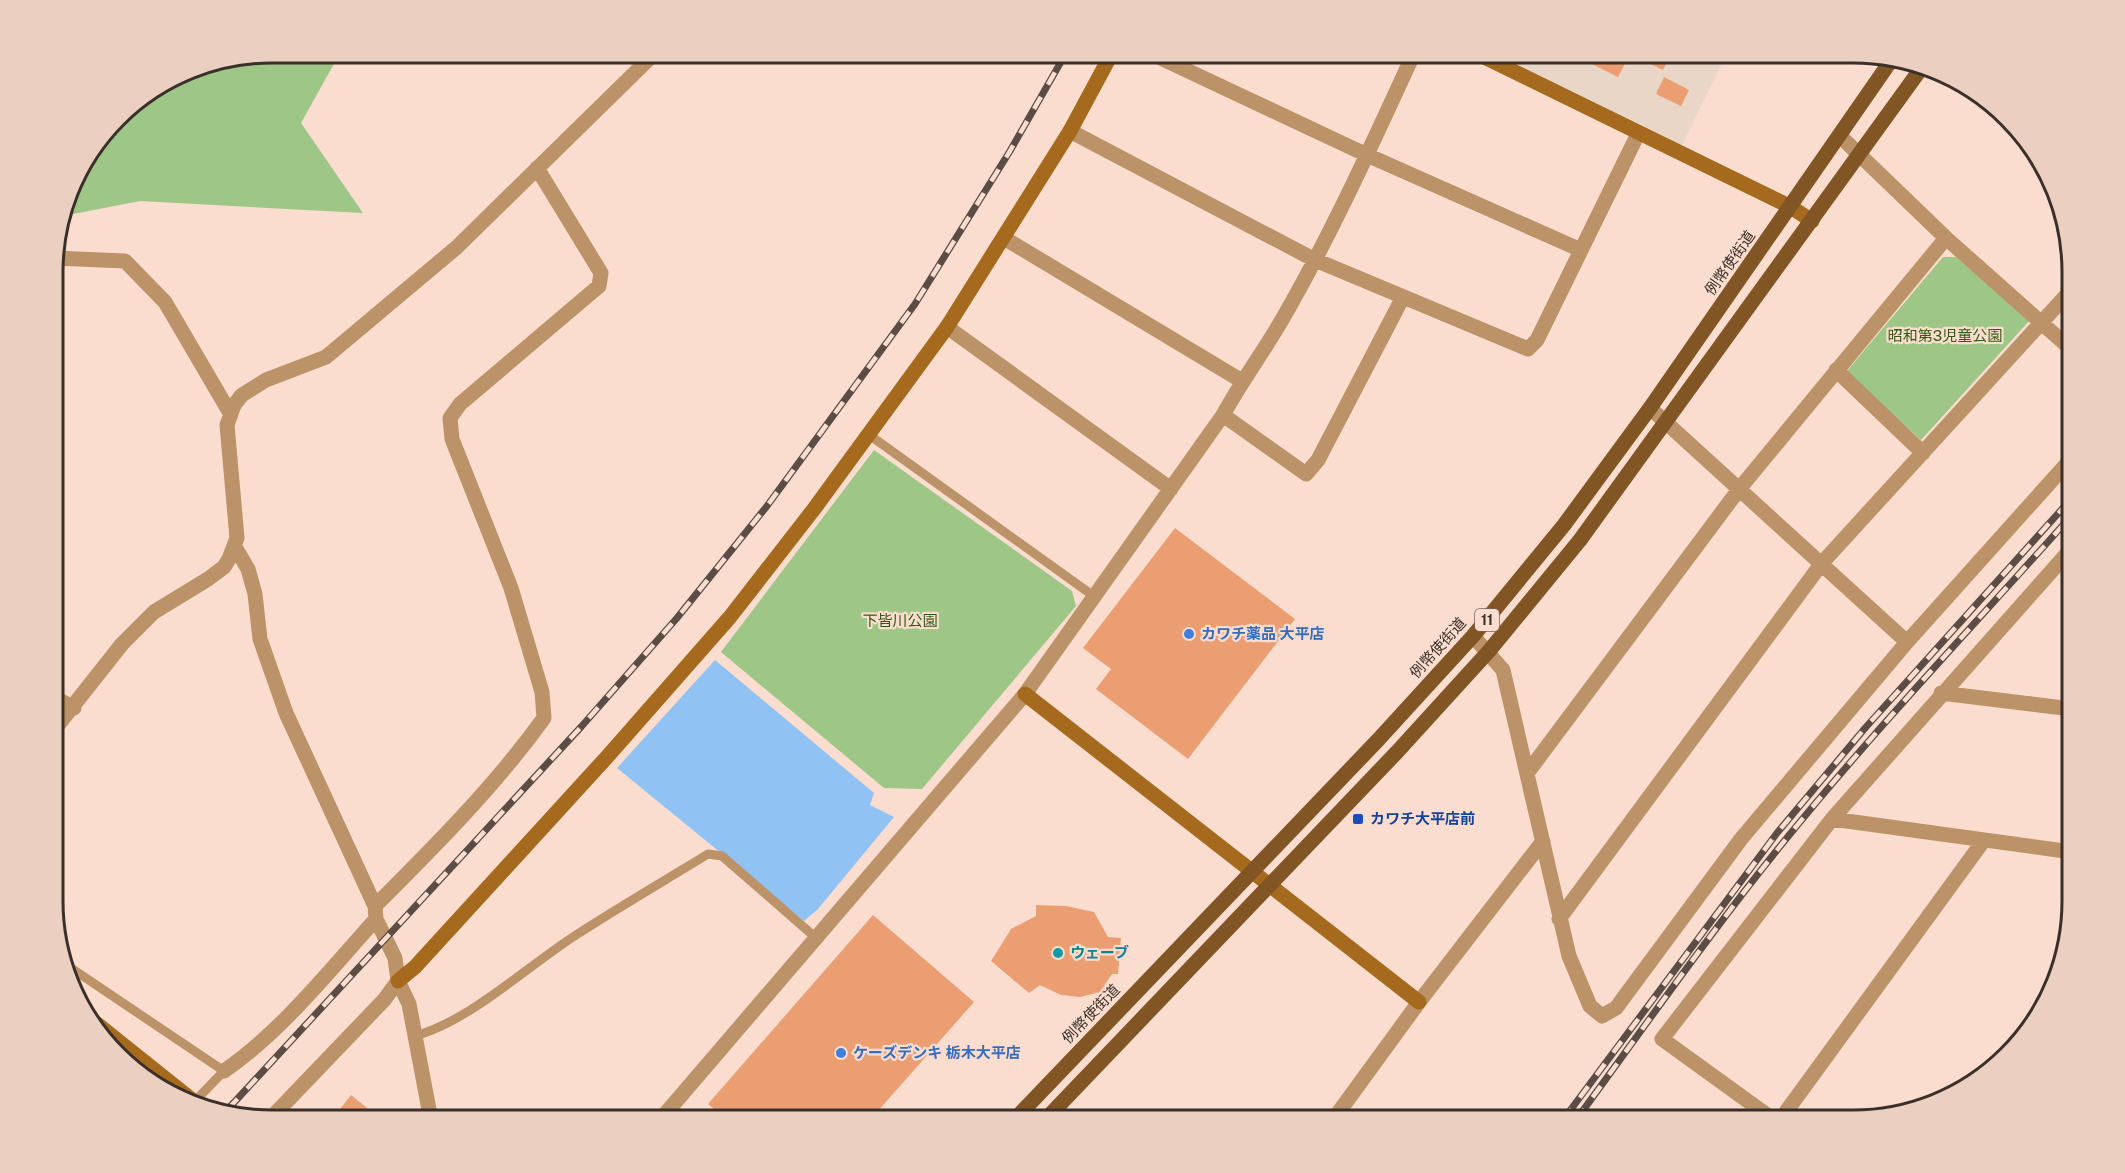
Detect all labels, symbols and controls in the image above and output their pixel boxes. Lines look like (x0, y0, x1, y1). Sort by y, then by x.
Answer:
street label: 例幣使街道 (1701, 227, 1758, 298)
park label: 昭和第3児童公園 (1888, 327, 2002, 344)
road number: 11 (1475, 609, 1499, 631)
park label: 下皆川公園 (862, 612, 938, 629)
street label: 例幣使街道 (1406, 614, 1469, 681)
place label: カワチ薬品 大平店 (1201, 625, 1324, 642)
marker: カワチ薬品 大平店 (1182, 627, 1196, 641)
place label: カワチ大平店前 (1370, 810, 1475, 827)
marker: カワチ大平店前 (1351, 812, 1365, 826)
place label: ウェーブ (1070, 944, 1129, 961)
marker: ウェーブ (1051, 946, 1065, 960)
street label: 例幣使街道 (1058, 981, 1123, 1047)
place label: ケーズデンキ 栃木大平店 (853, 1044, 1021, 1061)
marker: ケーズデンキ 栃木大平店 (834, 1046, 848, 1060)

